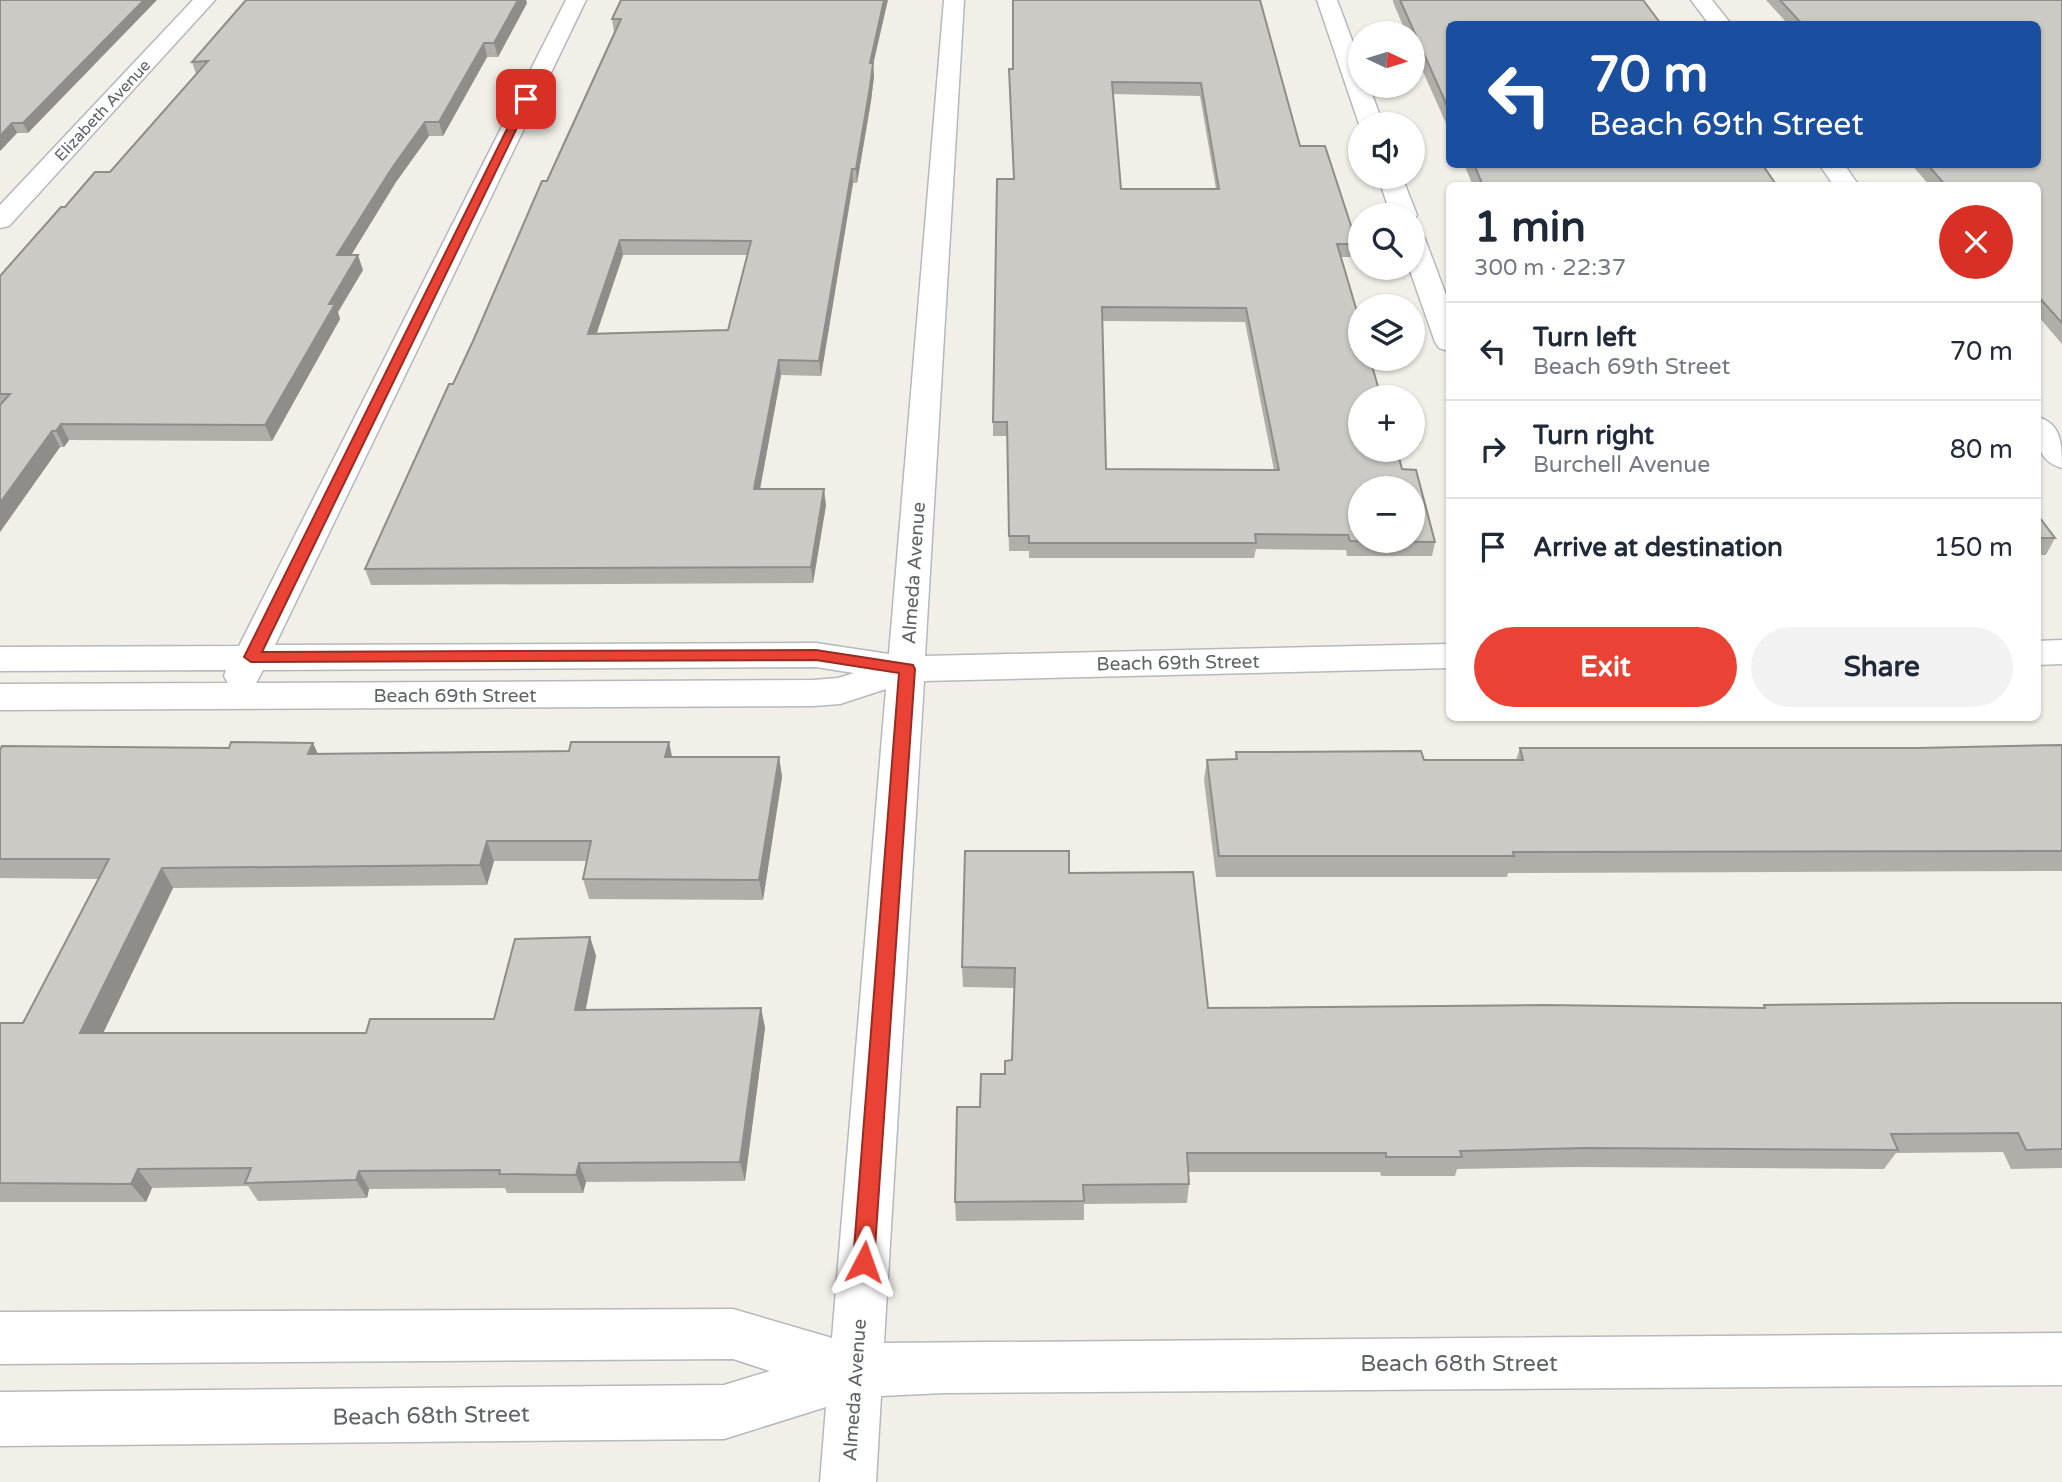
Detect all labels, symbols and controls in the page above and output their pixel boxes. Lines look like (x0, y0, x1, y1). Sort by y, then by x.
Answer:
north arrow (1348, 21, 1424, 98)
map controls (1348, 21, 1425, 553)
text: 70 m (1589, 46, 1708, 105)
icon: left (1474, 49, 1565, 140)
street label: Elizabeth Avenue (51, 56, 155, 166)
pin (496, 69, 556, 129)
icon: arrive (507, 80, 545, 118)
text: Beach 69th Street (1589, 106, 1864, 144)
button: sound (1348, 112, 1425, 189)
text: 1 min (1474, 202, 1586, 253)
button: search (1348, 203, 1425, 280)
button: close (1939, 205, 2013, 279)
text: 300 m · 22:37 (1474, 254, 1626, 282)
button: layers (1348, 294, 1425, 371)
text: Turn left (1533, 322, 1636, 353)
icon: left (1474, 332, 1512, 370)
text: 70 m (1950, 336, 2013, 367)
text: Beach 69th Street (1533, 353, 1730, 381)
button: + (1348, 385, 1425, 462)
text: Turn right (1533, 420, 1654, 451)
icon: right (1474, 430, 1512, 468)
text: 80 m (1950, 434, 2013, 465)
text: Burchell Avenue (1533, 451, 1710, 479)
button: − (1348, 476, 1425, 553)
street label: Almeda Avenue (898, 501, 930, 645)
icon: arrive (1474, 528, 1512, 566)
text: Arrive at destination (1533, 532, 1783, 563)
text: 150 m (1933, 532, 2013, 563)
button: Exit (1474, 627, 1737, 707)
button: Share (1751, 627, 2013, 707)
street label: Beach 69th Street (1096, 651, 1260, 675)
street label: Beach 69th Street (373, 685, 537, 707)
position arrow (827, 1225, 901, 1299)
street label: Almeda Avenue (839, 1318, 871, 1462)
street label: Beach 68th Street (1360, 1350, 1558, 1378)
street label: Beach 68th Street (332, 1400, 530, 1432)

